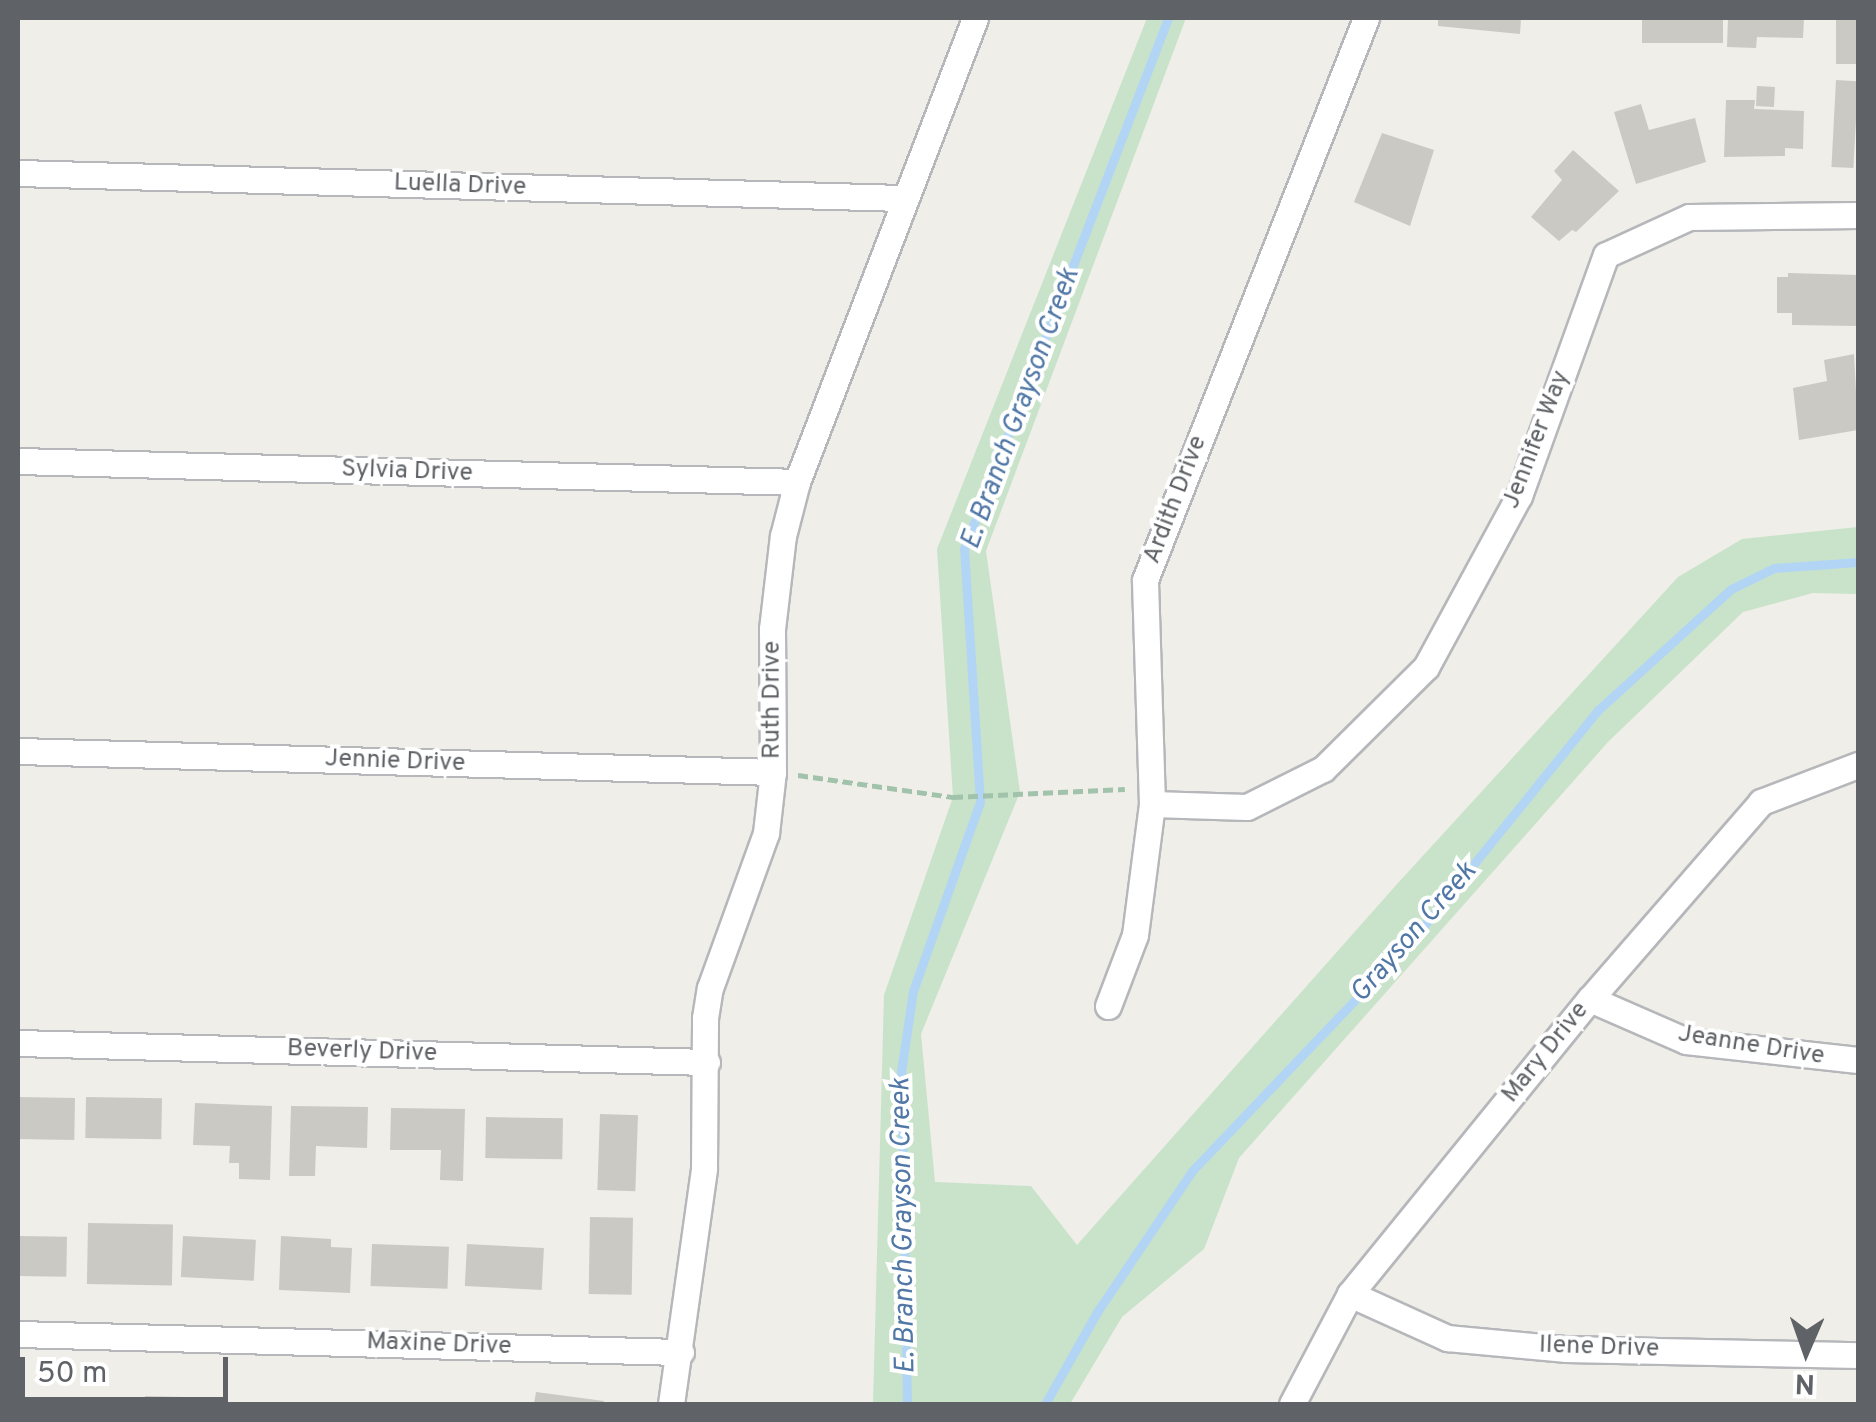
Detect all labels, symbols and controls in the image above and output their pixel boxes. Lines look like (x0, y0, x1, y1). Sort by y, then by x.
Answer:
street label: Luella Drive (393, 169, 527, 203)
water label: E. Branch Grayson Creek (955, 264, 1087, 554)
street label: Jennifer Way (1497, 367, 1577, 513)
street label: Ardith Drive (1138, 432, 1214, 568)
street label: Sylvia Drive (341, 455, 473, 489)
street label: Ruth Drive (758, 641, 788, 759)
street label: Jennie Drive (324, 745, 466, 779)
water label: Grayson Creek (1344, 856, 1484, 1010)
street label: Mary Drive (1496, 997, 1596, 1109)
street label: Jeanne Drive (1676, 1020, 1826, 1072)
street label: Beverly Drive (286, 1034, 438, 1070)
water label: E. Branch Grayson Creek (885, 1078, 923, 1374)
north arrow (1756, 1302, 1856, 1402)
street label: Maxine Drive (366, 1327, 512, 1363)
street label: Ilene Drive (1538, 1331, 1660, 1365)
scale bar (25, 1337, 232, 1399)
text: 50 m (37, 1356, 107, 1393)
text: N (1794, 1364, 1816, 1400)

